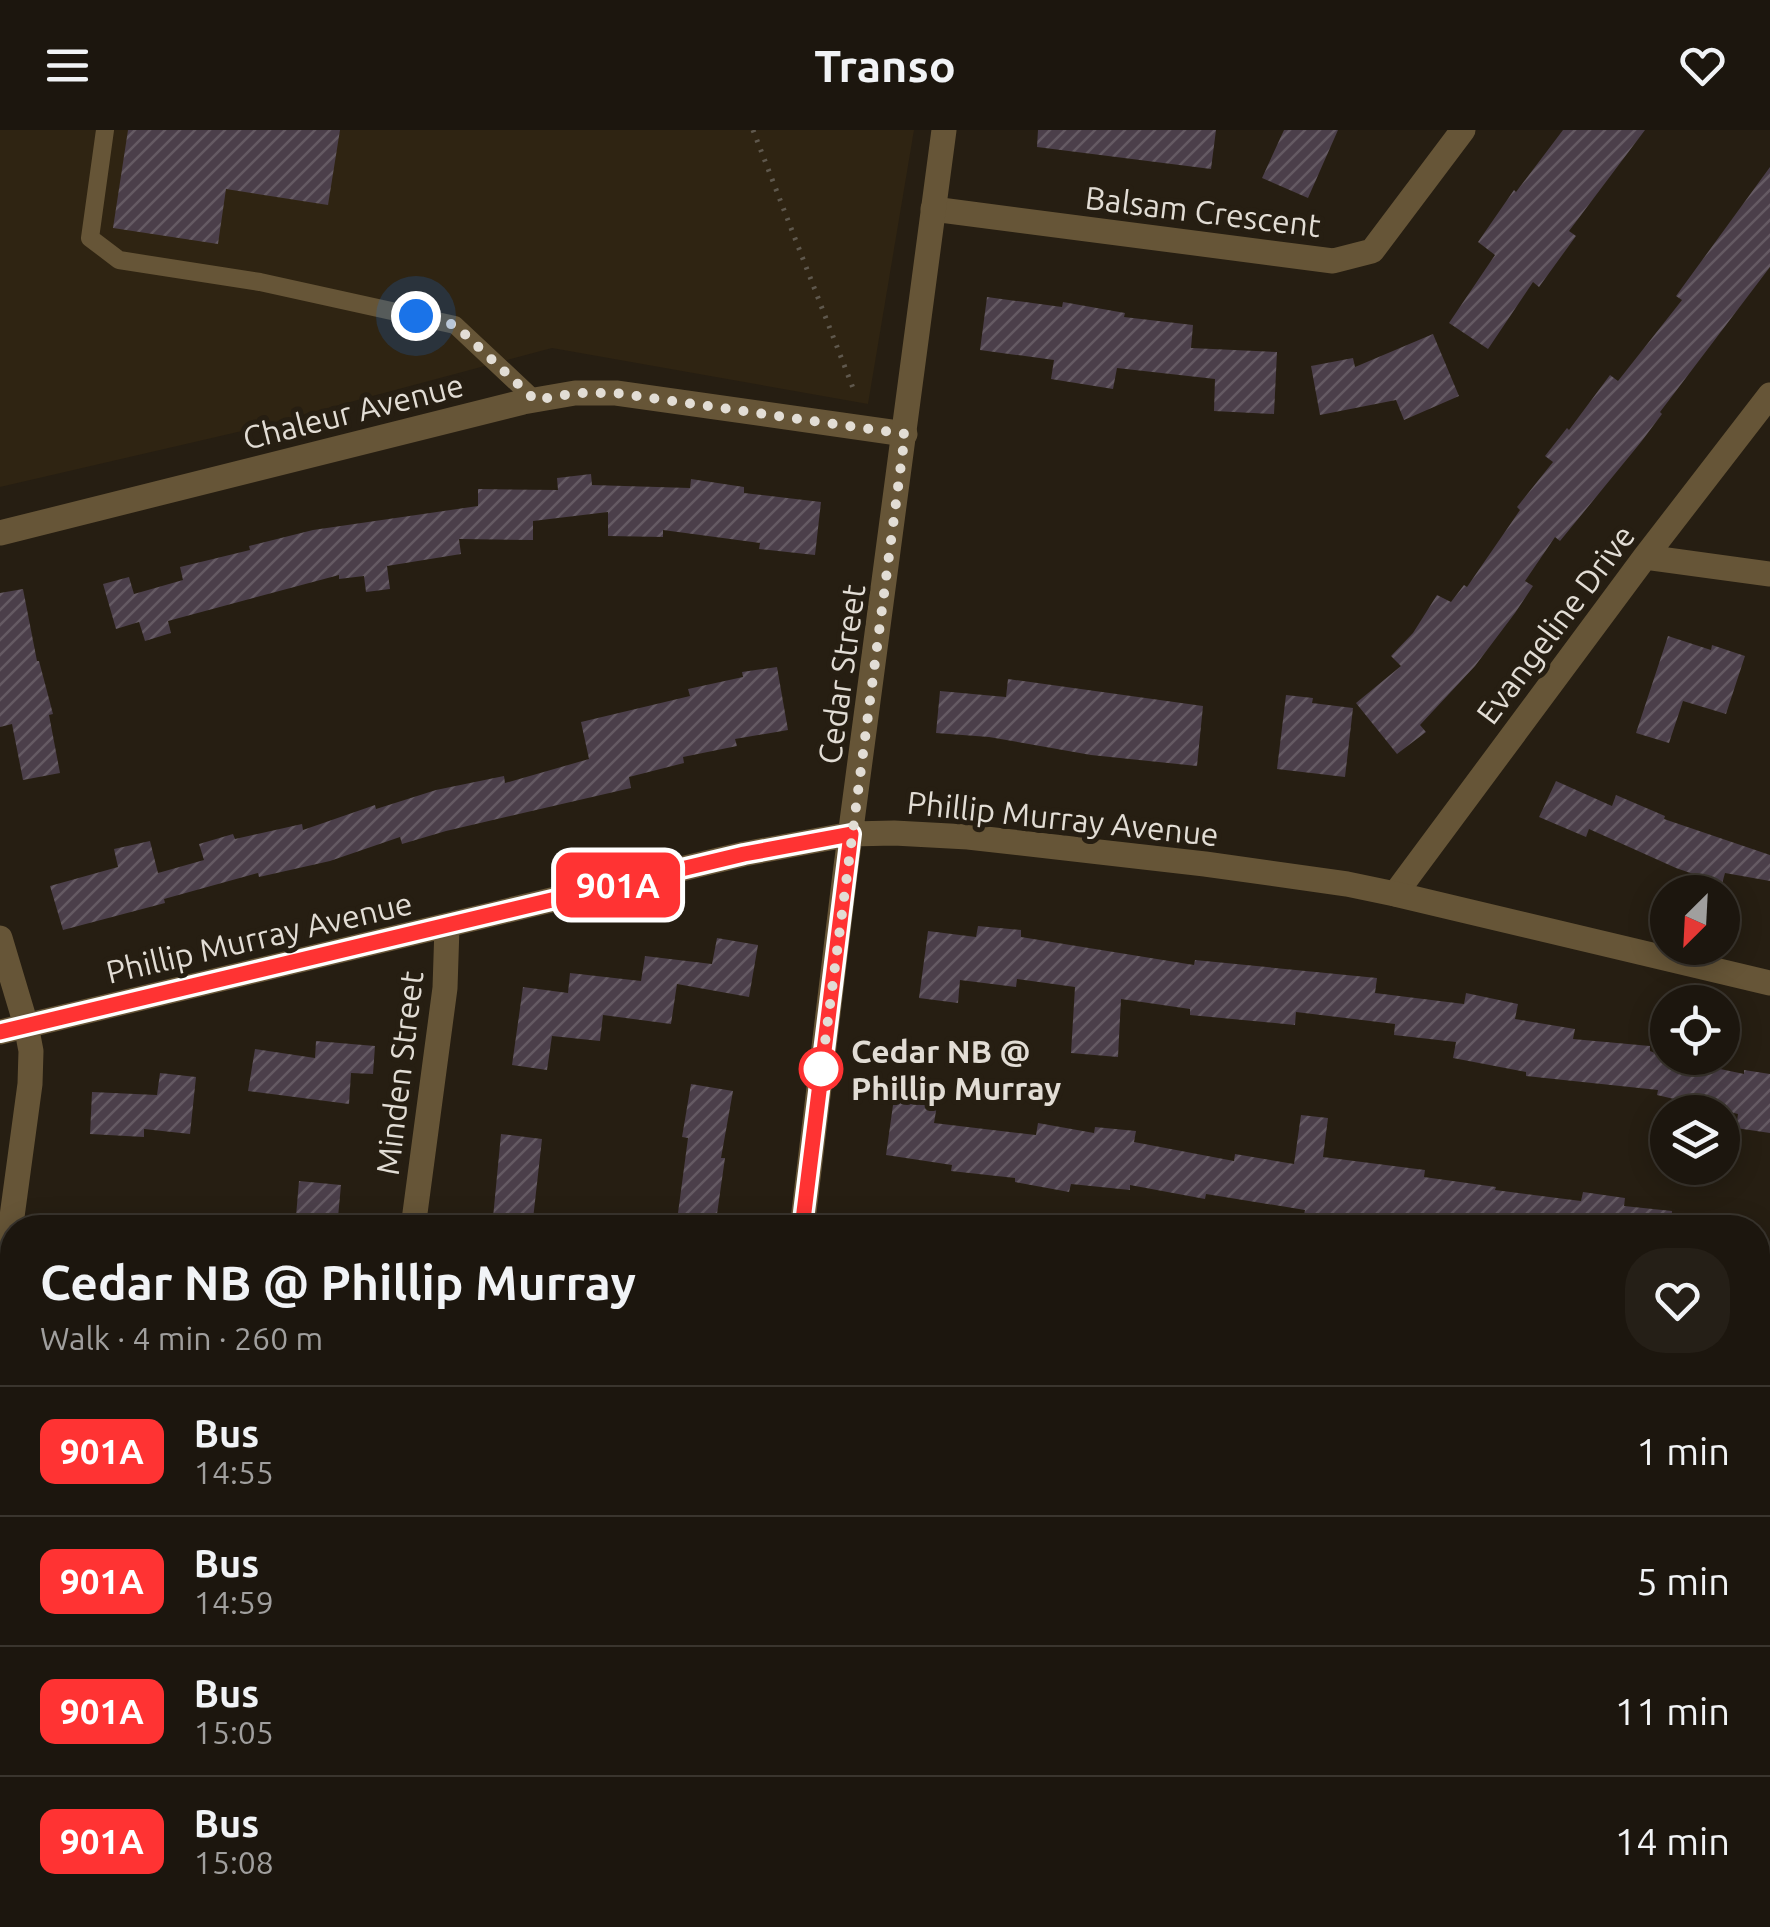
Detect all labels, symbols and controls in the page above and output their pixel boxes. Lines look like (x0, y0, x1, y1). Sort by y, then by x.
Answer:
icon: menu (40, 38, 95, 93)
icon: heart (1675, 38, 1730, 93)
text: Transo (814, 40, 956, 91)
street label: Balsam Crescent (1083, 179, 1323, 243)
your location (391, 291, 441, 341)
street label: Chaleur Avenue (239, 366, 467, 456)
street label: Evangeline Drive (1469, 518, 1641, 730)
street label: Cedar Street (811, 581, 871, 766)
street label: Phillip Murray Avenue (905, 784, 1221, 852)
line badge: 901A (548, 852, 688, 918)
text: 901A (576, 865, 660, 905)
north arrow (1650, 875, 1740, 965)
map controls (1650, 875, 1740, 1185)
street label: Phillip Murray Avenue (102, 884, 416, 990)
street label: Minden Street (369, 969, 429, 1177)
button: locate (1650, 985, 1740, 1075)
place label: Cedar NB @ Phillip Murray (851, 1033, 1061, 1106)
marker: Cedar NB @ Phillip Murray (800, 1048, 842, 1090)
button: layers (1650, 1095, 1740, 1185)
button: heart (1625, 1248, 1730, 1353)
text: Cedar NB @ Phillip Murray (40, 1255, 636, 1309)
text: Walk · 4 min · 260 m (40, 1320, 323, 1356)
text: Bus (194, 1412, 259, 1454)
text: 1 min (1636, 1430, 1730, 1472)
text: 901A (60, 1431, 144, 1471)
text: 14:55 (194, 1454, 274, 1490)
text: Bus (194, 1542, 259, 1584)
text: 5 min (1636, 1560, 1730, 1602)
text: 901A (60, 1561, 144, 1601)
text: 14:59 (194, 1584, 274, 1620)
text: Bus (194, 1672, 259, 1714)
text: 11 min (1615, 1690, 1730, 1732)
text: 901A (60, 1691, 144, 1731)
text: 15:05 (194, 1714, 274, 1750)
text: Bus (194, 1802, 259, 1844)
text: 14 min (1615, 1820, 1730, 1862)
text: 901A (60, 1821, 144, 1861)
text: 15:08 (194, 1844, 274, 1880)

